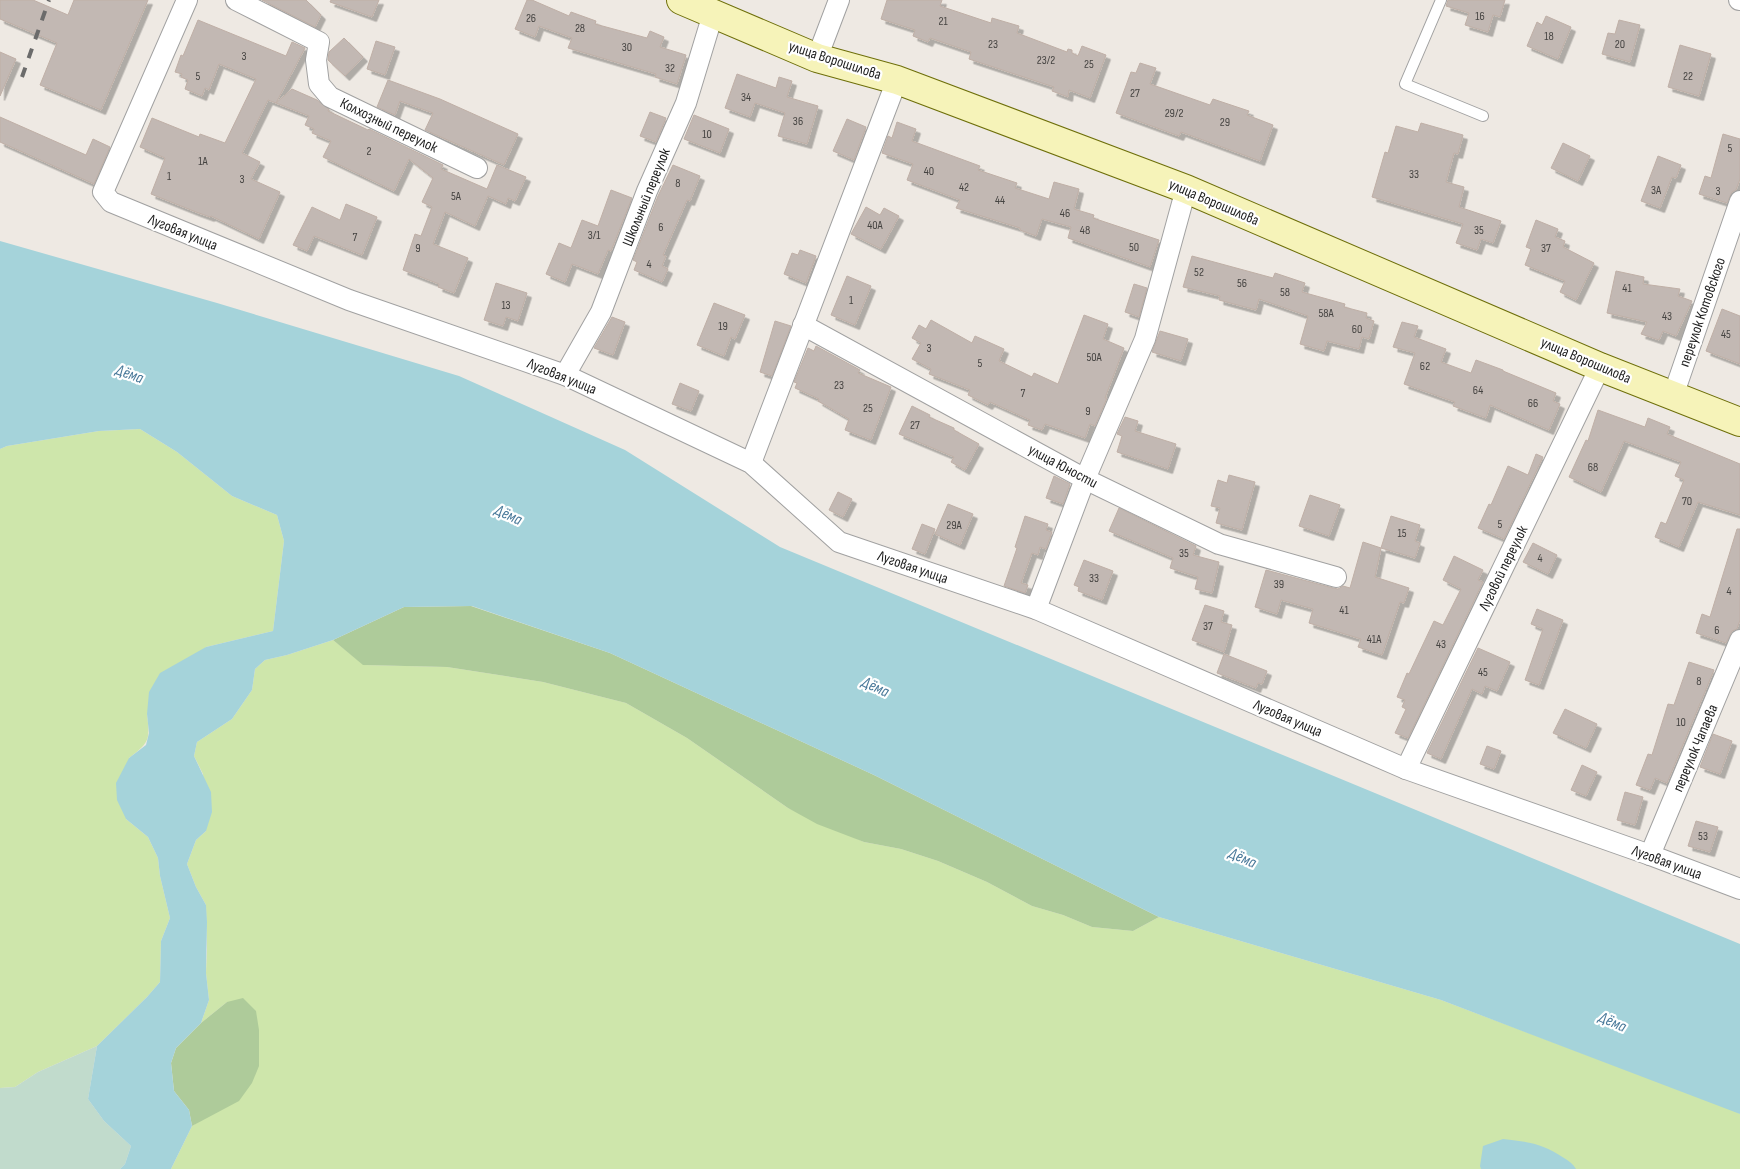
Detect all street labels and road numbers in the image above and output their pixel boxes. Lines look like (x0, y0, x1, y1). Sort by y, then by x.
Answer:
street label: улица Ворошилова (786, 37, 884, 84)
street label: Колхозный переулок (337, 94, 441, 157)
street label: Школьный переулок (618, 145, 675, 249)
street label: улица Ворошилова (1166, 175, 1262, 230)
street label: Луговая улица (144, 210, 220, 255)
street label: переулок Котовского (1675, 255, 1730, 369)
street label: улица Ворошилова (1538, 333, 1634, 388)
street label: Луговая улица (523, 354, 599, 399)
street label: улица Юности (1025, 440, 1101, 493)
street label: Луговой переулок (1474, 522, 1532, 615)
street label: Луговая улица (874, 546, 951, 588)
street label: Луговая улица (1250, 695, 1325, 742)
street label: переулок Чапаева (1668, 701, 1723, 795)
street label: Луговая улица (1628, 841, 1705, 884)

